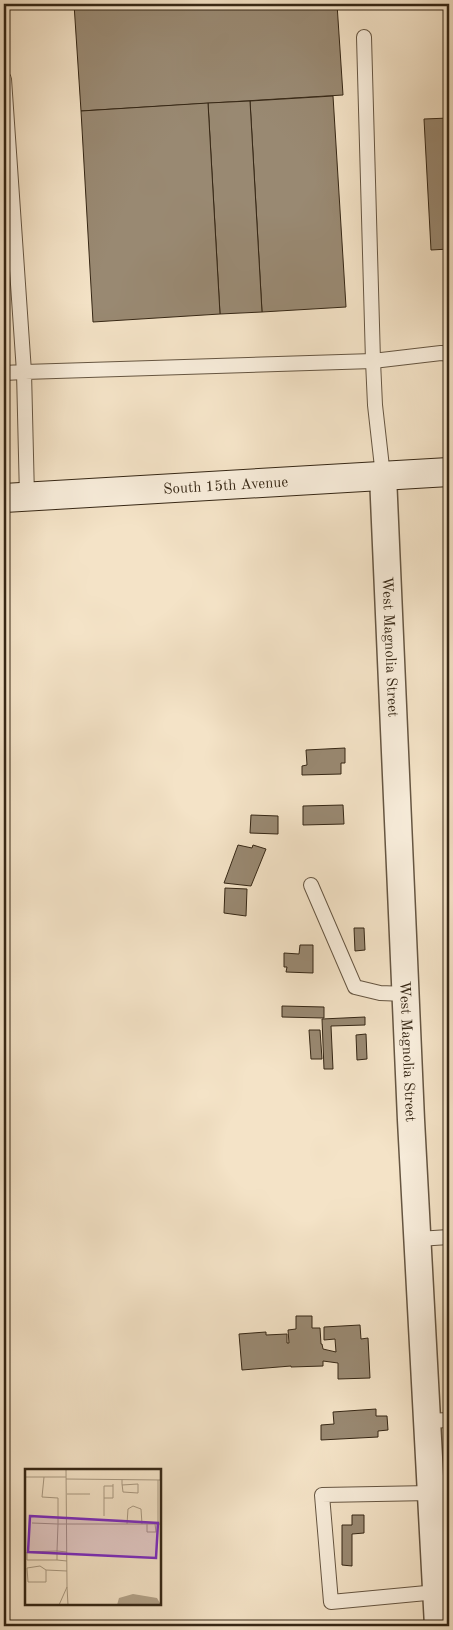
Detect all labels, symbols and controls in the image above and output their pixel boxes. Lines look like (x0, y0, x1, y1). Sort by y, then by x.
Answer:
street label: South 15th Avenue (163, 475, 289, 498)
street label: West Magnolia Street (378, 576, 399, 718)
street label: West Magnolia Street (396, 981, 417, 1122)
inset map (25, 1469, 161, 1605)

